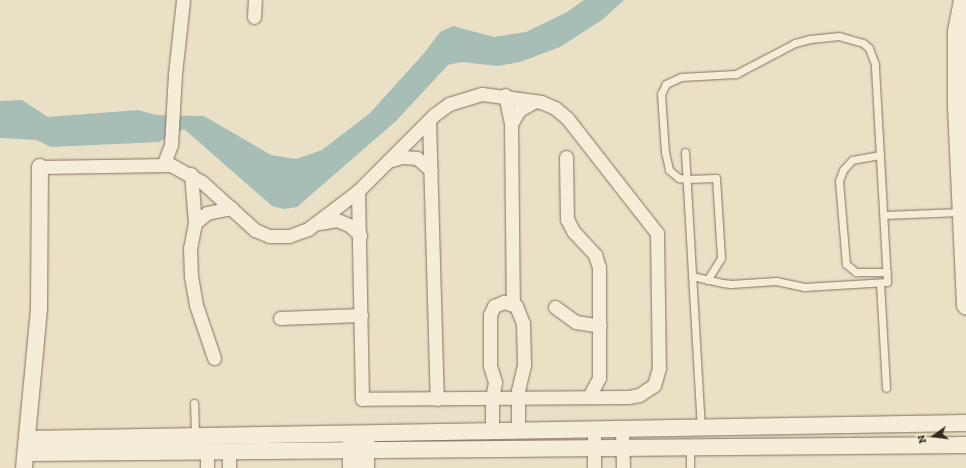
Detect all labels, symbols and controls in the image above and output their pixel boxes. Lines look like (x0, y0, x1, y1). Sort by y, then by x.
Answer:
north arrow (914, 416, 954, 456)
text: N (915, 433, 929, 445)

